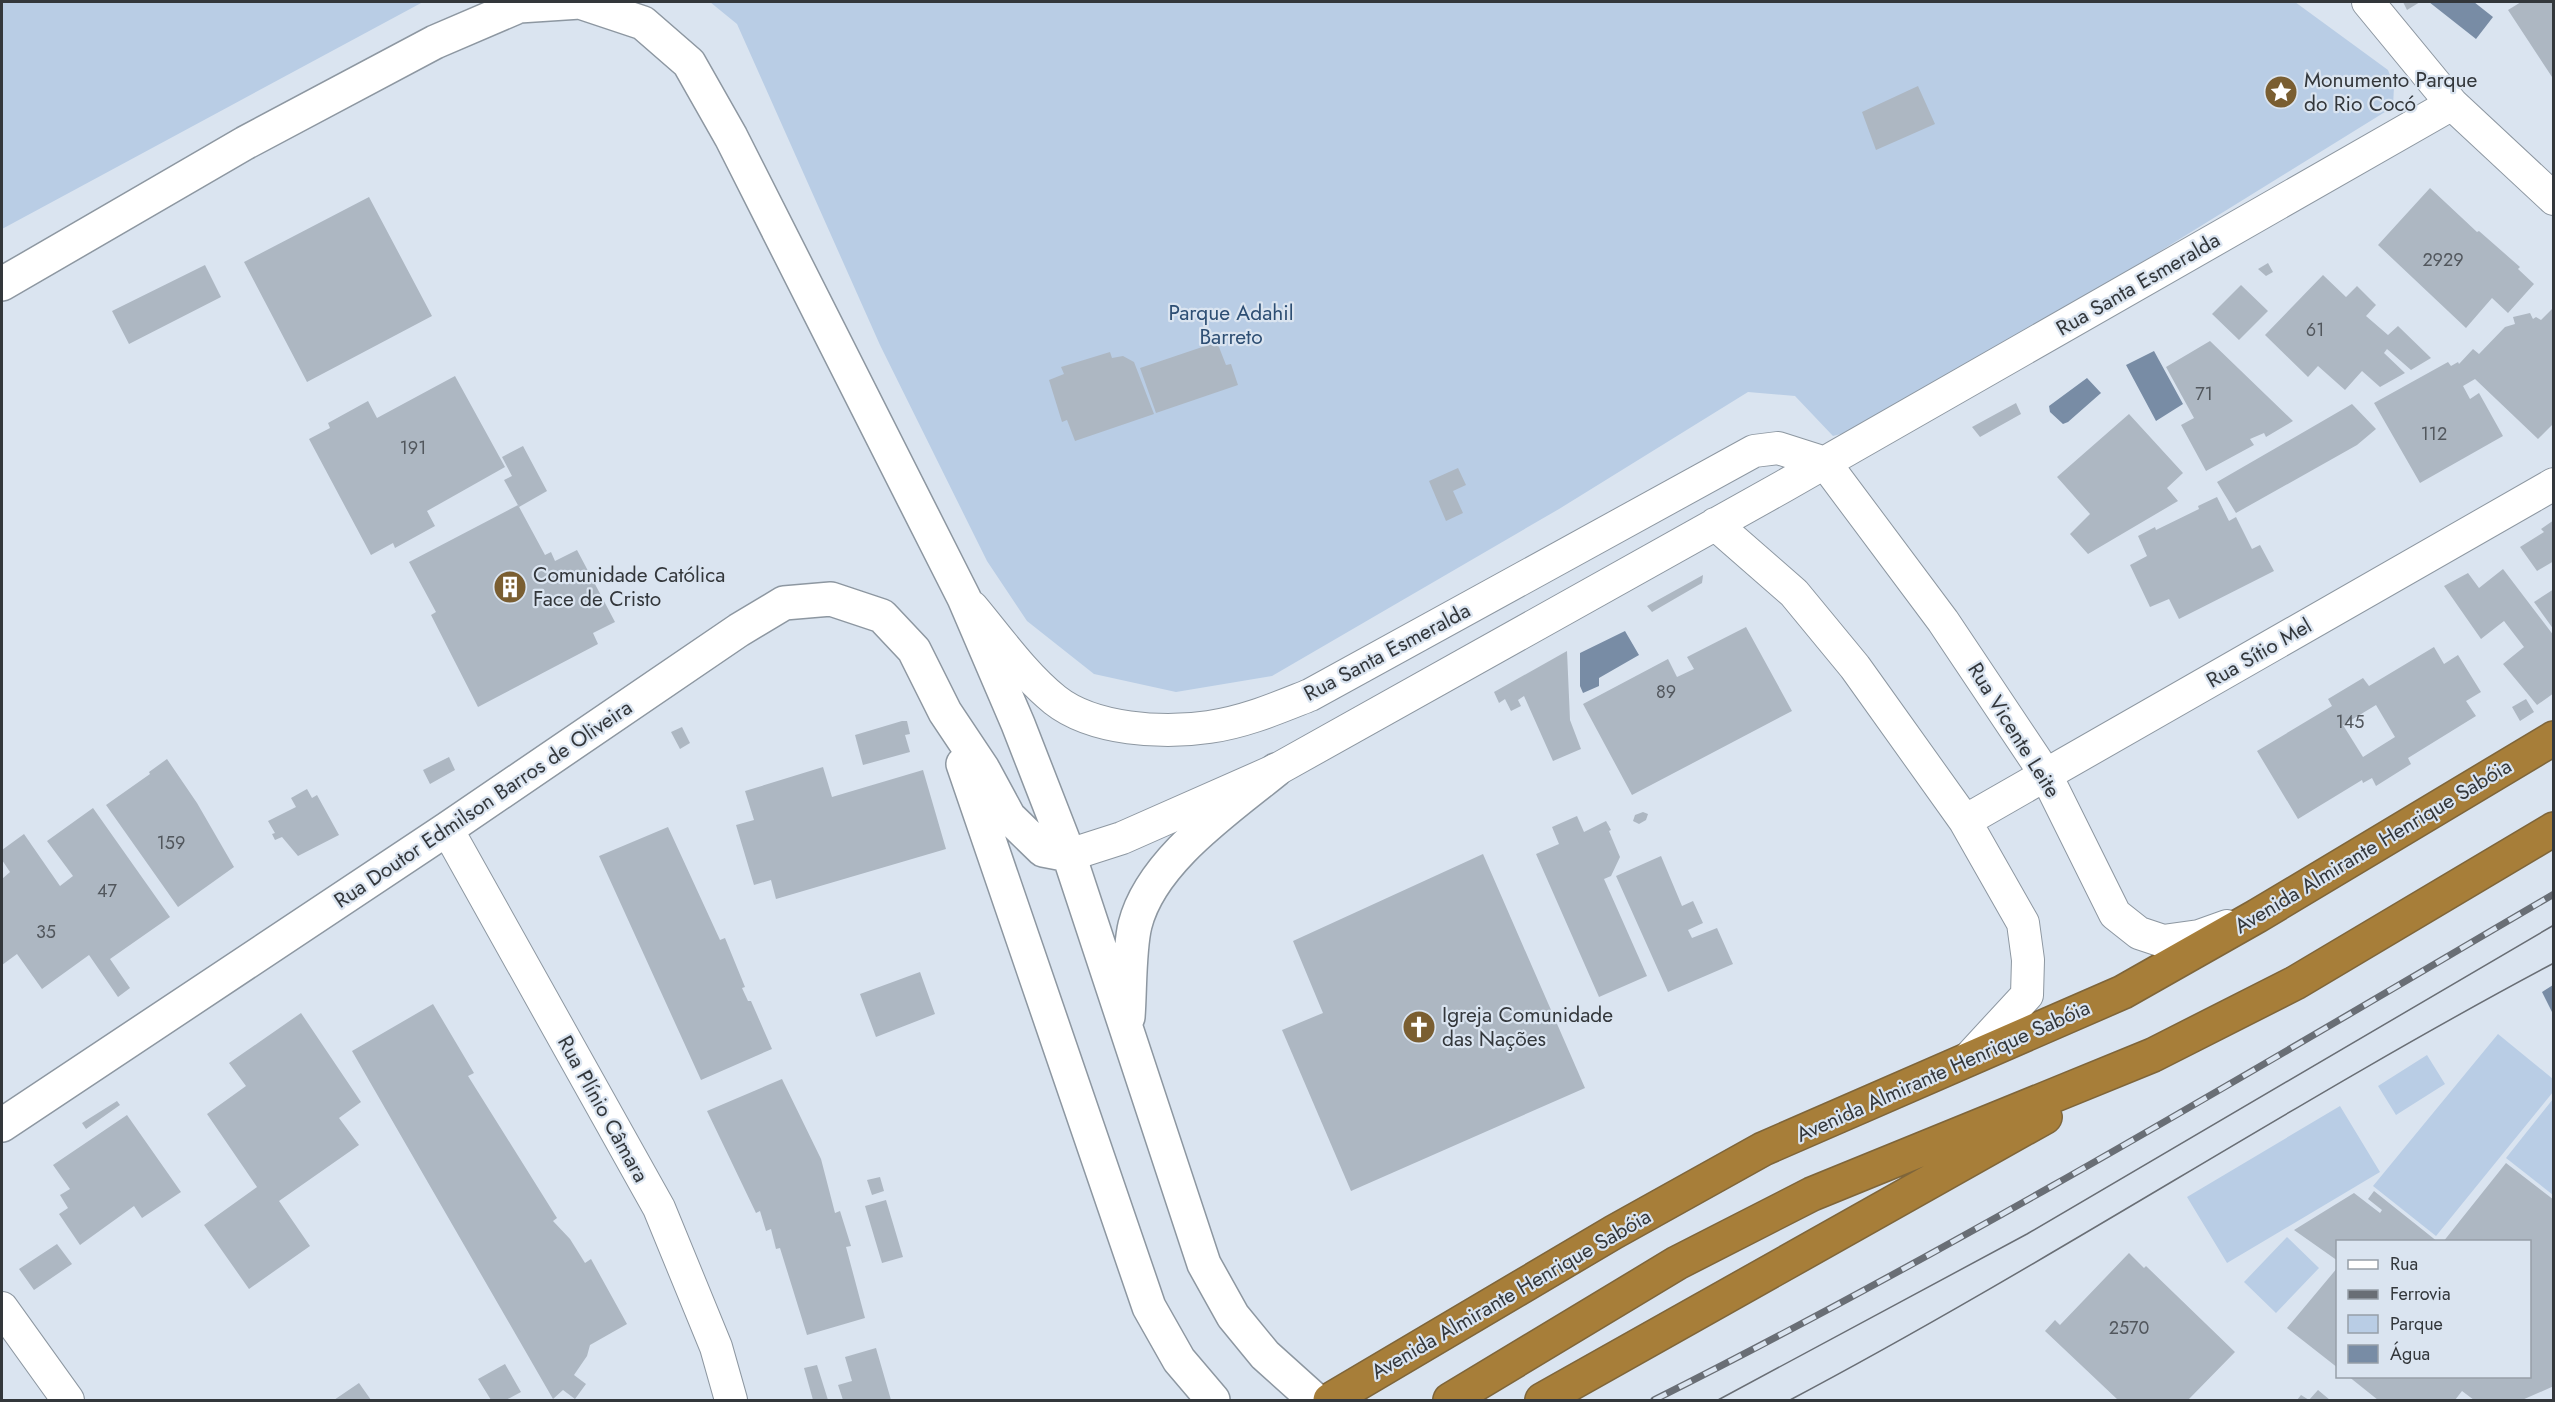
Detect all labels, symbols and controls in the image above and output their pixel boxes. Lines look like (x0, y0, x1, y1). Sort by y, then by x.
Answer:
place label: Monumento Parque do Rio Cocó (2304, 65, 2477, 119)
place icon: Monumento Parque do Rio Cocó (2263, 74, 2299, 110)
street label: Rua Santa Esmeralda (2051, 225, 2225, 343)
house number: 2929 (2422, 247, 2464, 273)
park label: Parque Adahil Barreto (1168, 298, 1294, 352)
house number: 61 (2306, 317, 2324, 343)
house number: 71 (2195, 381, 2213, 407)
house number: 112 (2421, 421, 2447, 447)
house number: 191 (400, 435, 426, 461)
place label: Comunidade Católica Face de Cristo (533, 560, 725, 614)
building icon: Comunidade Católica Face de Cristo (492, 569, 528, 605)
street label: Rua Santa Esmeralda (1298, 595, 1476, 709)
street label: Rua Sítio Mel (2201, 611, 2317, 695)
street label: Rua Vicente Leite (1960, 657, 2068, 803)
house number: 89 (1656, 679, 1676, 705)
street label: Rua Doutor Edmilson Barros de Oliveira (328, 693, 638, 915)
house number: 145 (2336, 709, 2364, 735)
street label: Avenida Almirante Henrique Sabóia (2229, 751, 2517, 941)
house number: 159 (157, 830, 185, 856)
house number: 47 (97, 878, 118, 904)
house number: 35 (36, 919, 56, 945)
street label: Avenida Almirante Henrique Sabóia (1791, 992, 2095, 1150)
place label: Igreja Comunidade das Nações (1442, 1000, 1613, 1054)
church icon: Igreja Comunidade das Nações (1401, 1009, 1437, 1045)
street label: Rua Plínio Câmara (550, 1030, 656, 1188)
street label: Avenida Almirante Henrique Sabóia (1366, 1201, 1656, 1387)
legend (2336, 1240, 2531, 1378)
text: Rua (2390, 1251, 2418, 1277)
text: Ferrovia (2390, 1281, 2451, 1307)
text: Parque (2390, 1311, 2443, 1337)
house number: 2570 (2109, 1315, 2150, 1341)
text: Água (2390, 1341, 2430, 1367)

